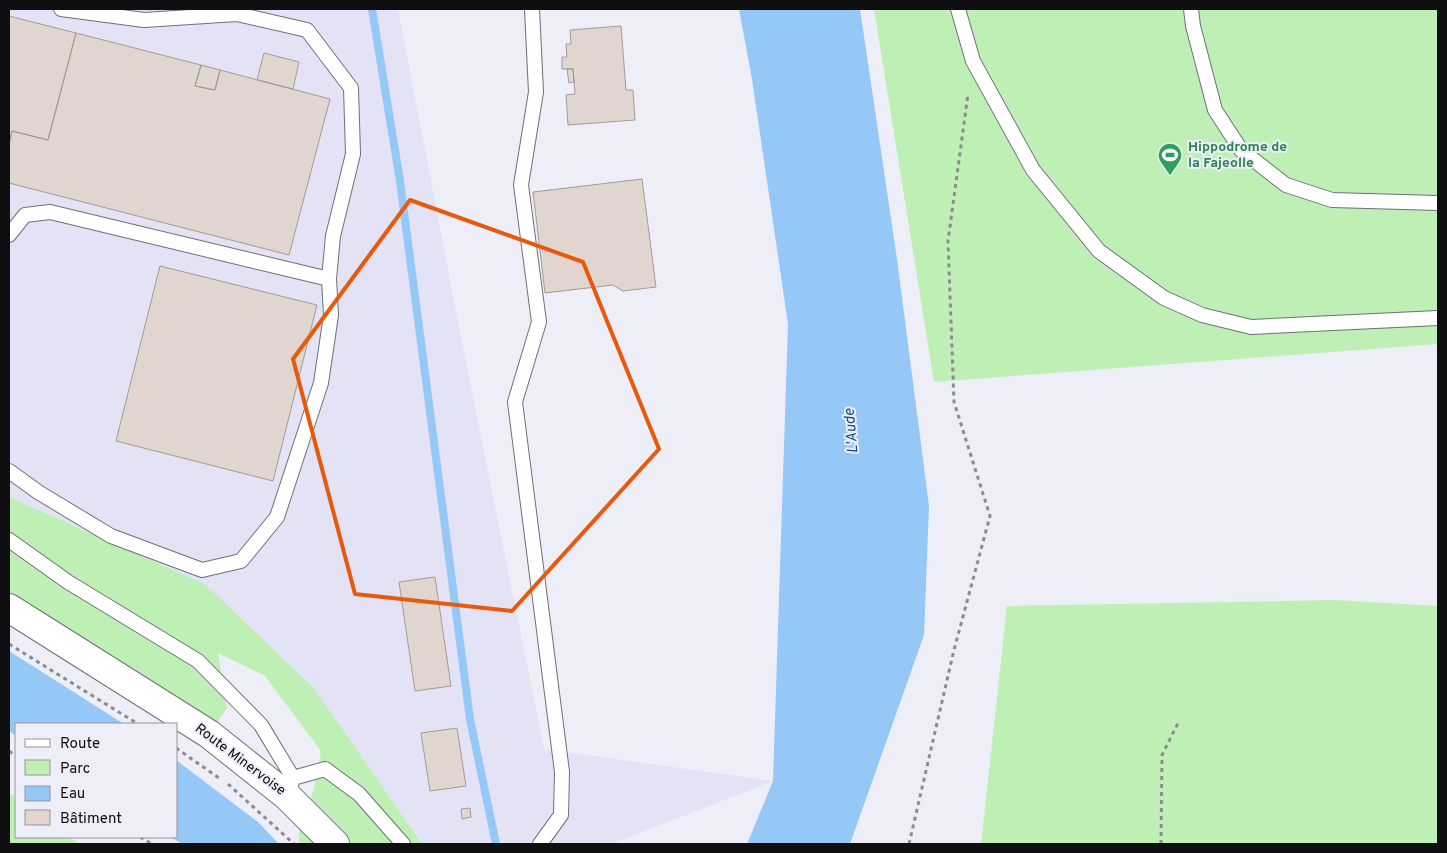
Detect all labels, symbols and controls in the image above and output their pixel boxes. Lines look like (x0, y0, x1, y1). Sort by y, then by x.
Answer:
place label: Hippodrome de la Fajeolle (1188, 139, 1287, 172)
sports icon: Hippodrome de la Fajeolle (1157, 142, 1183, 176)
water label: L'Aude (841, 408, 863, 454)
street label: Route Minervoise (191, 720, 289, 800)
legend (15, 723, 178, 838)
text: Route (60, 735, 100, 754)
text: Parc (60, 760, 90, 779)
text: Eau (60, 785, 85, 804)
text: Bâtiment (60, 810, 122, 829)

